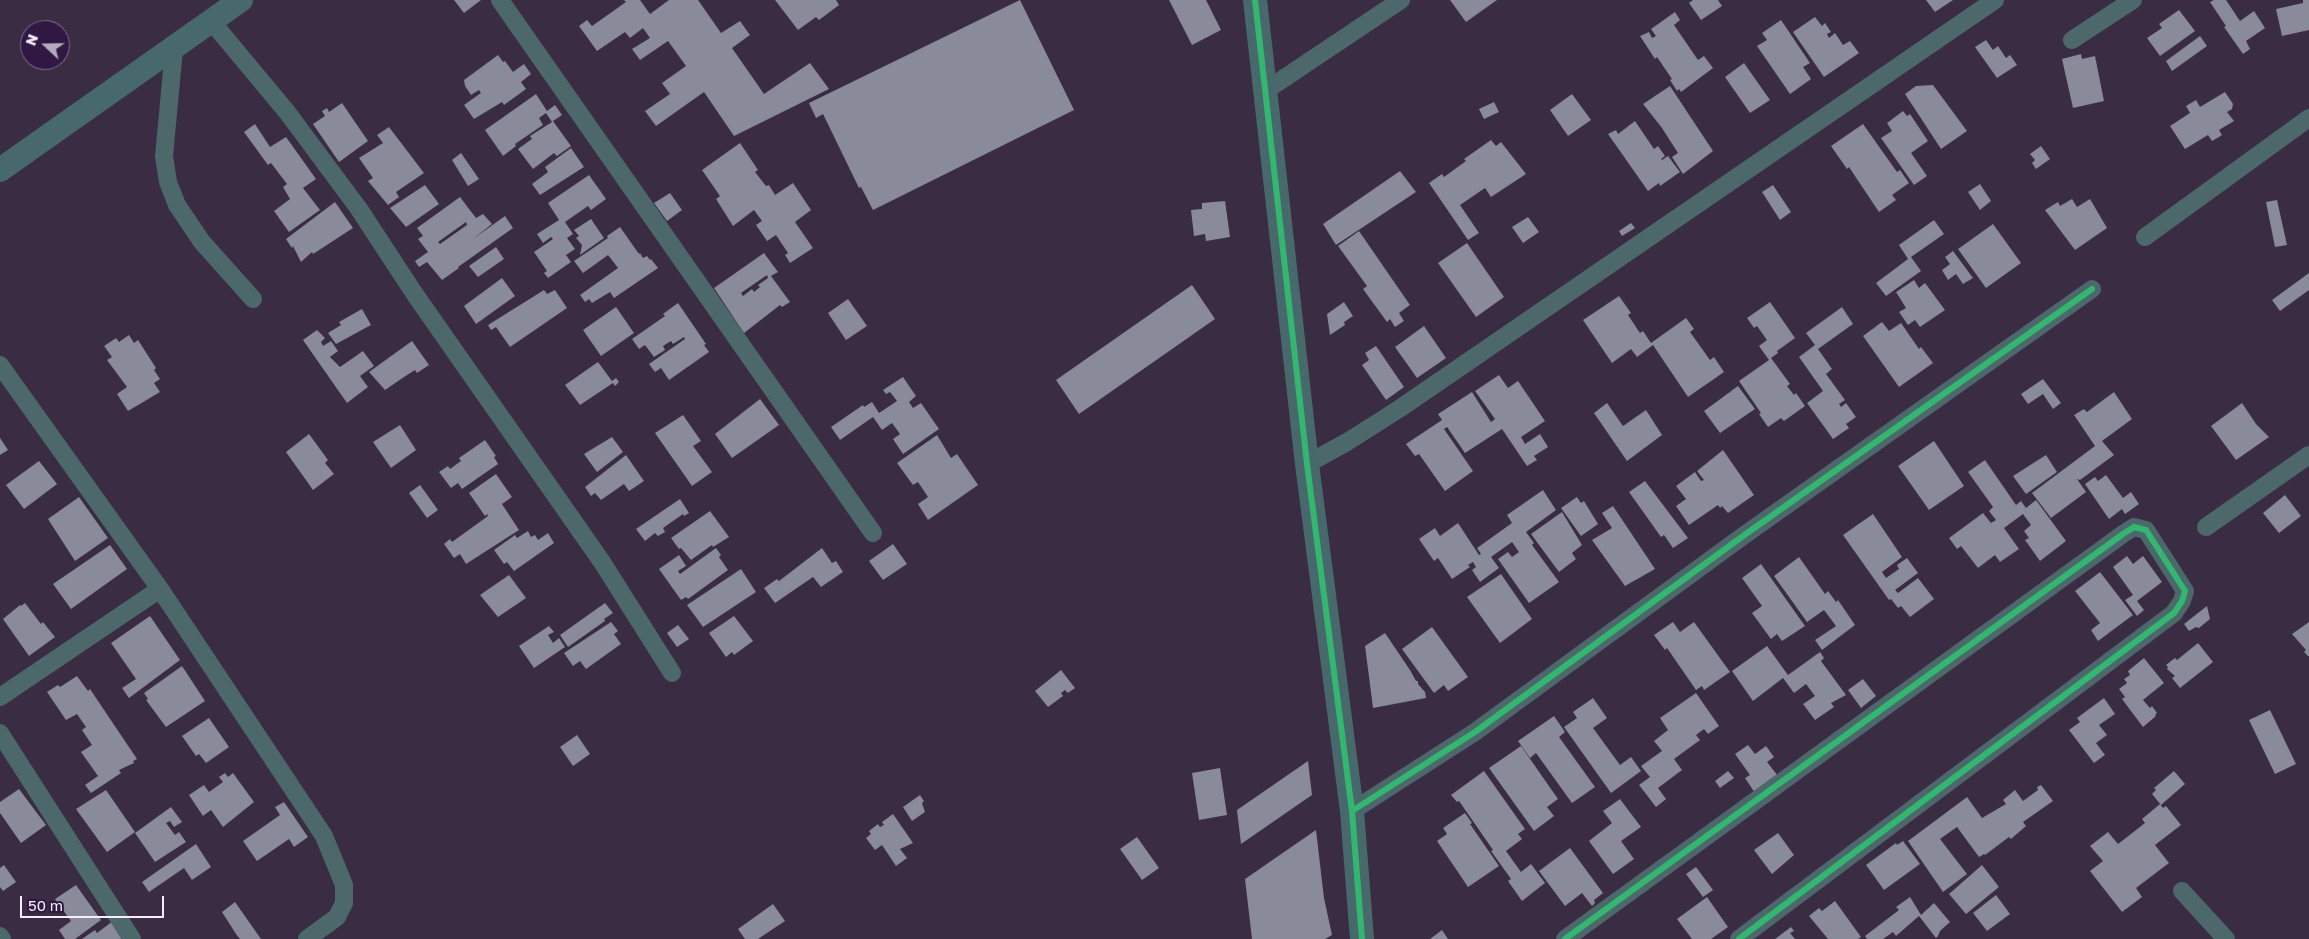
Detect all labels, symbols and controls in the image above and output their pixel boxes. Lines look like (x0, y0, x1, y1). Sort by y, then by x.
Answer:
north arrow (20, 20, 70, 70)
text: N (22, 32, 41, 48)
scale bar (22, 886, 166, 918)
text: 50 m (28, 896, 63, 914)

